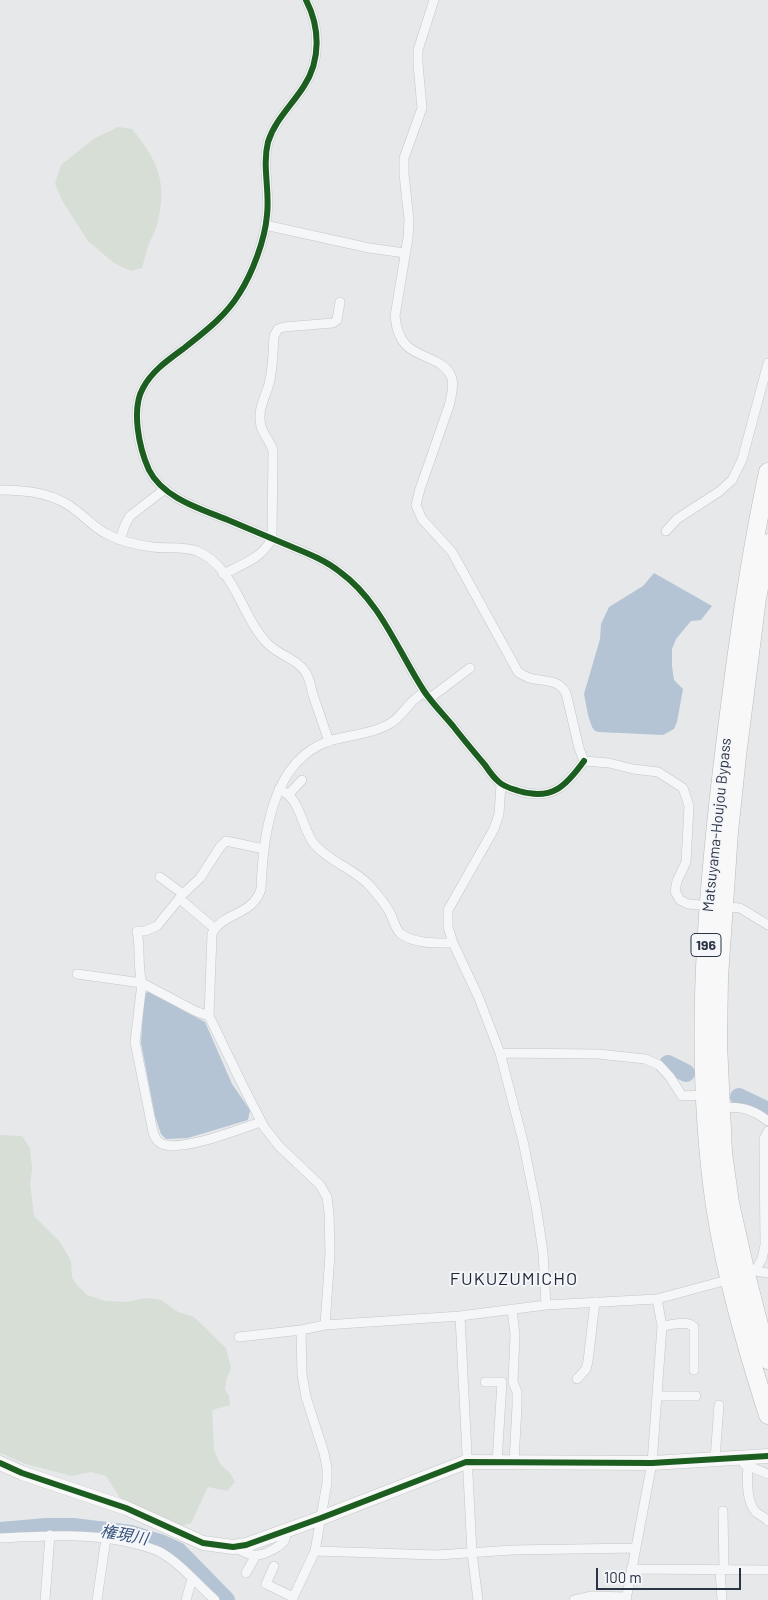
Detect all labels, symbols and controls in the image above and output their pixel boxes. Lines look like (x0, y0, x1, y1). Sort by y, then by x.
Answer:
street label: Matsuyama-Houjou Bypass (699, 737, 735, 913)
road number: 196 (691, 934, 721, 956)
district label: FUKUZUMICHO (448, 1268, 580, 1290)
water label: 権現川 (99, 1521, 149, 1549)
scale bar (598, 1558, 743, 1590)
text: 100 m (604, 1568, 642, 1586)

